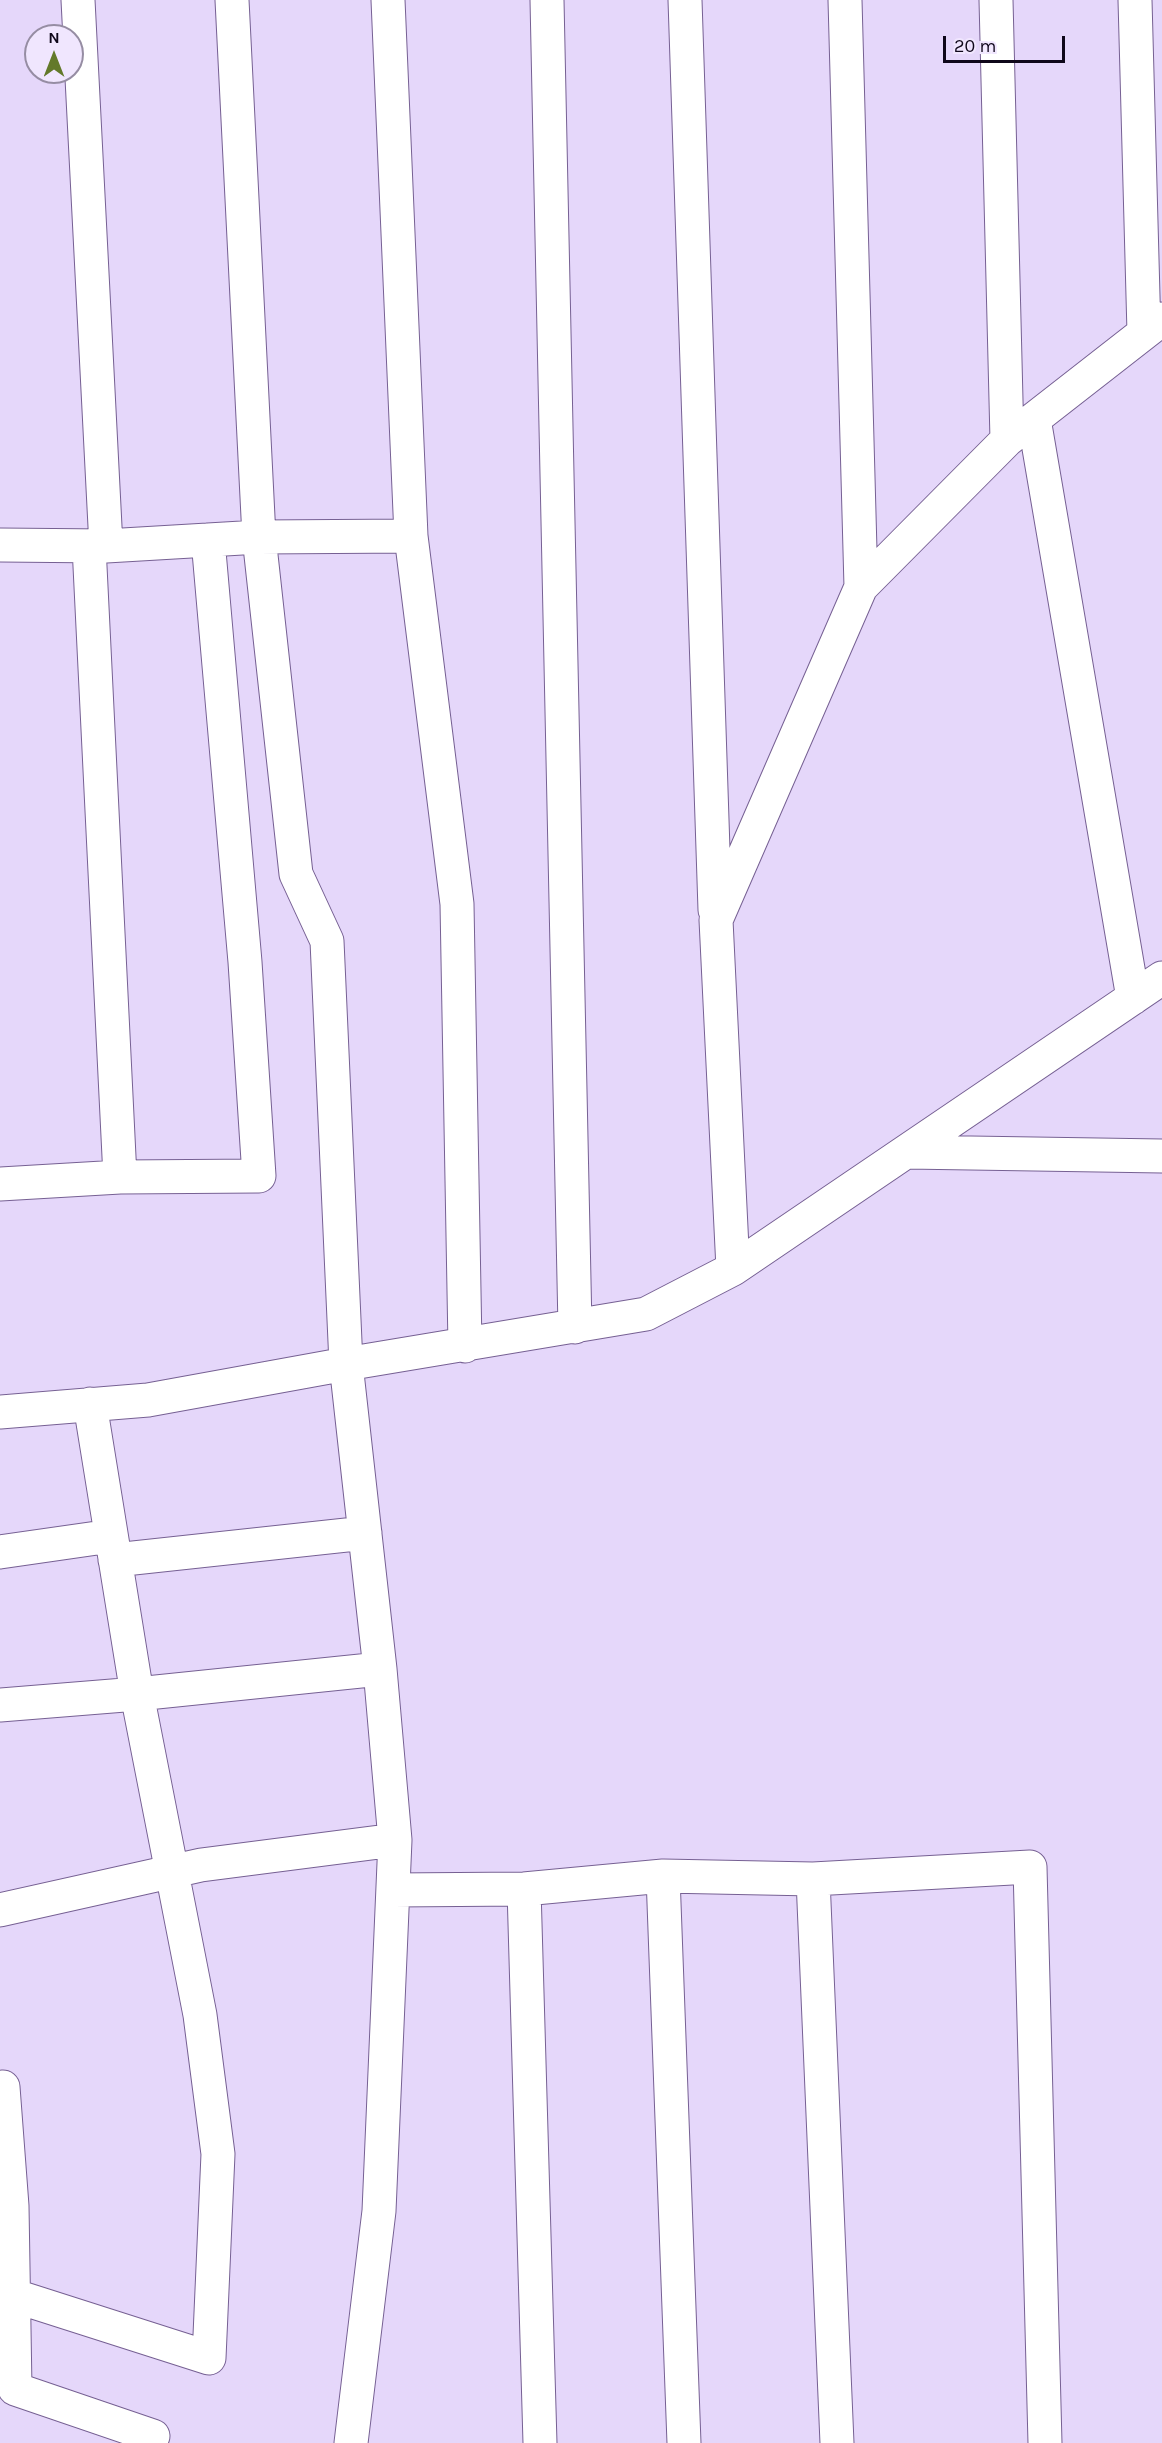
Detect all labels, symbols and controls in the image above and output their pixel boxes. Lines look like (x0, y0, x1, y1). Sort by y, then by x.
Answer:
north arrow (24, 24, 84, 84)
scale bar (946, 24, 1068, 62)
text: N (48, 28, 60, 47)
text: 20 m (954, 35, 996, 57)

